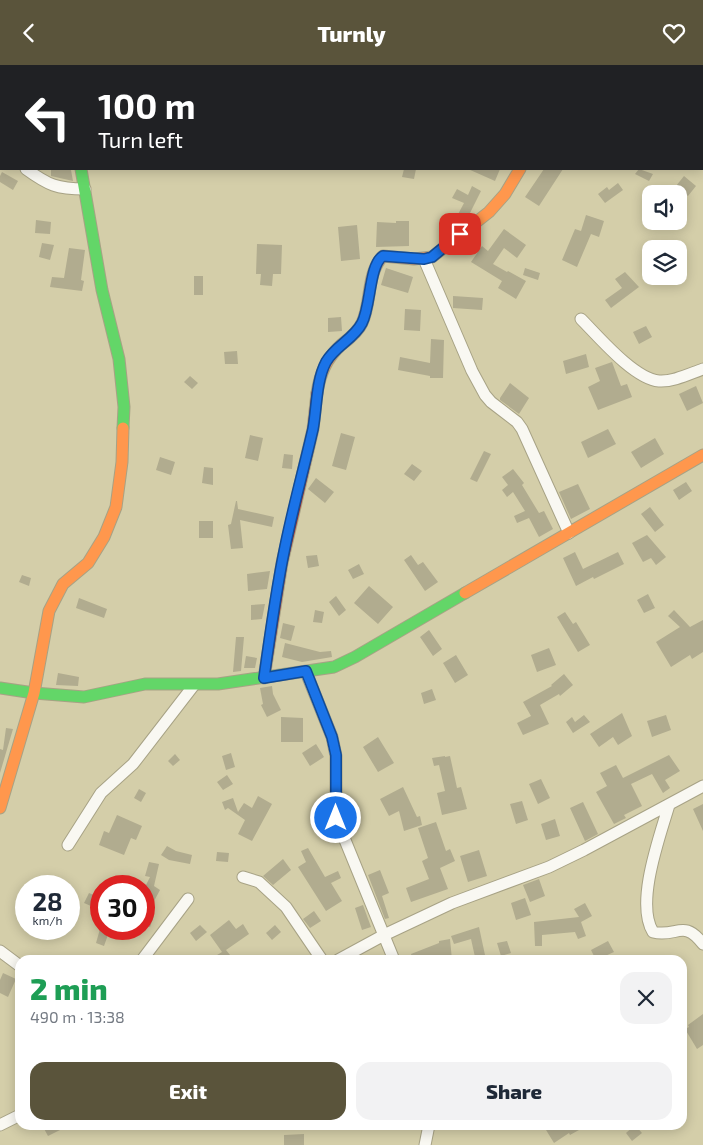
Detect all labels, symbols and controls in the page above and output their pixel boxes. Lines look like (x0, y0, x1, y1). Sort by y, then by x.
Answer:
icon: back (15, 19, 43, 47)
icon: heart (660, 19, 688, 47)
text: Turnly (317, 20, 386, 46)
text: 100 m (98, 84, 196, 126)
icon: left (15, 85, 80, 150)
text: Turn left (98, 126, 183, 152)
map controls (642, 185, 687, 285)
button: sound (642, 185, 687, 230)
pin (439, 213, 481, 255)
icon: arrive (446, 220, 474, 248)
button: layers (642, 240, 687, 285)
position arrow (309, 791, 361, 843)
speed limit sign: 30 (90, 875, 155, 940)
text: 28 (32, 886, 63, 916)
text: km/h (33, 913, 62, 927)
text: 2 min (30, 970, 108, 1006)
button: close (620, 972, 672, 1024)
text: 490 m · 13:38 (30, 1007, 125, 1026)
button: Exit (30, 1062, 346, 1120)
button: Share (356, 1062, 672, 1120)

